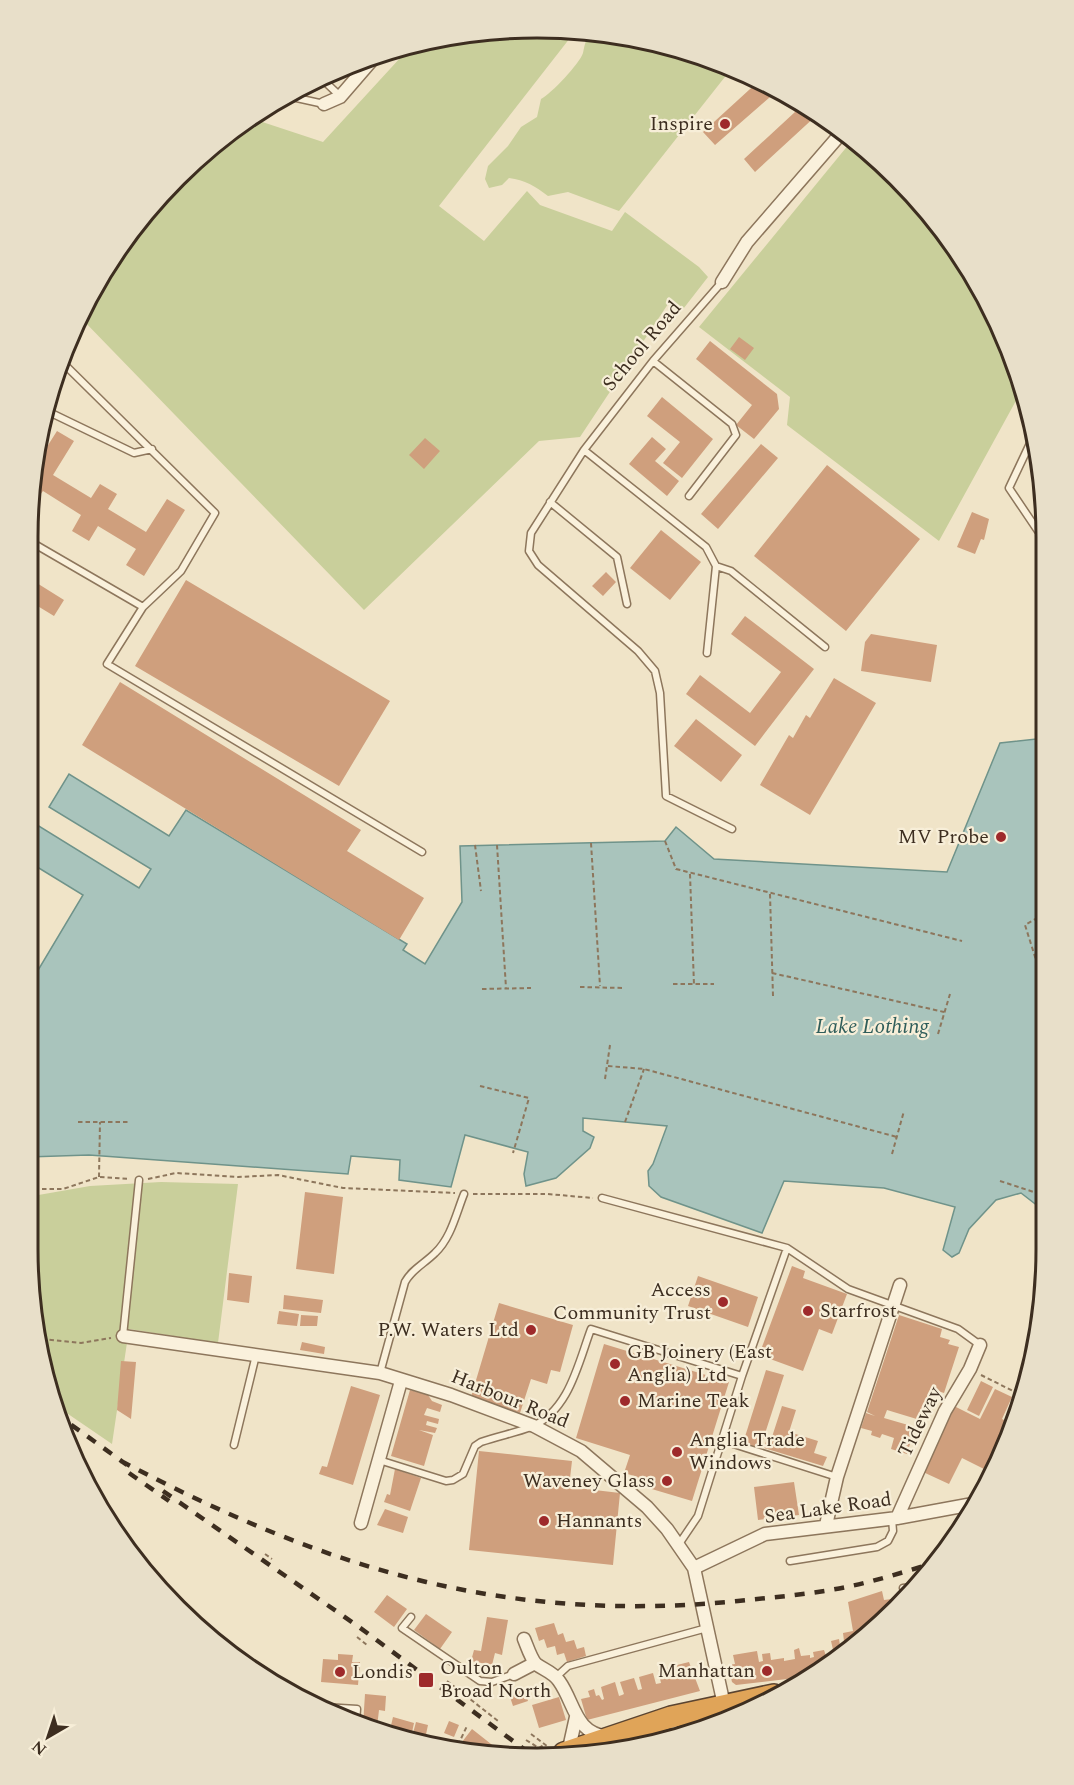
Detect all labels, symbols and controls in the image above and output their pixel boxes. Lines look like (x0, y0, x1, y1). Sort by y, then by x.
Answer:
place label: Inspire (650, 109, 713, 139)
marker: Inspire (718, 117, 732, 131)
street label: School Road (595, 294, 689, 398)
place label: MV Probe (898, 822, 989, 852)
marker: MV Probe (994, 830, 1008, 844)
water label: Lake Lothing (815, 1011, 929, 1043)
place label: Access Community Trust (553, 1275, 711, 1328)
marker: Access Community Trust (716, 1295, 730, 1309)
place label: Starfrost (820, 1296, 897, 1326)
marker: Starfrost (801, 1304, 815, 1318)
place label: P.W. Waters Ltd (377, 1315, 519, 1345)
marker: P.W. Waters Ltd (524, 1323, 538, 1337)
place label: GB Joinery (East Anglia) Ltd (627, 1337, 772, 1390)
marker: GB Joinery (East Anglia) Ltd (608, 1357, 622, 1371)
street label: Harbour Road (446, 1362, 574, 1436)
street label: Tideway (890, 1380, 951, 1462)
place label: Marine Teak (637, 1386, 750, 1416)
marker: Marine Teak (618, 1394, 632, 1408)
place label: Anglia Trade Windows (689, 1425, 805, 1478)
marker: Anglia Trade Windows (670, 1445, 684, 1459)
place label: Waveney Glass (523, 1466, 655, 1496)
marker: Waveney Glass (660, 1474, 674, 1488)
street label: Sea Lake Road (762, 1484, 894, 1532)
place label: Hannants (556, 1506, 642, 1536)
marker: Hannants (537, 1514, 551, 1528)
place label: Oulton Broad North (440, 1653, 551, 1706)
place label: Manhattan (658, 1656, 755, 1686)
place label: Londis (352, 1657, 413, 1687)
marker: Manhattan (760, 1664, 774, 1678)
marker: Londis (333, 1665, 347, 1679)
marker: Oulton Broad North (417, 1671, 435, 1689)
north arrow (18, 1707, 78, 1767)
text: N (27, 1734, 52, 1761)

